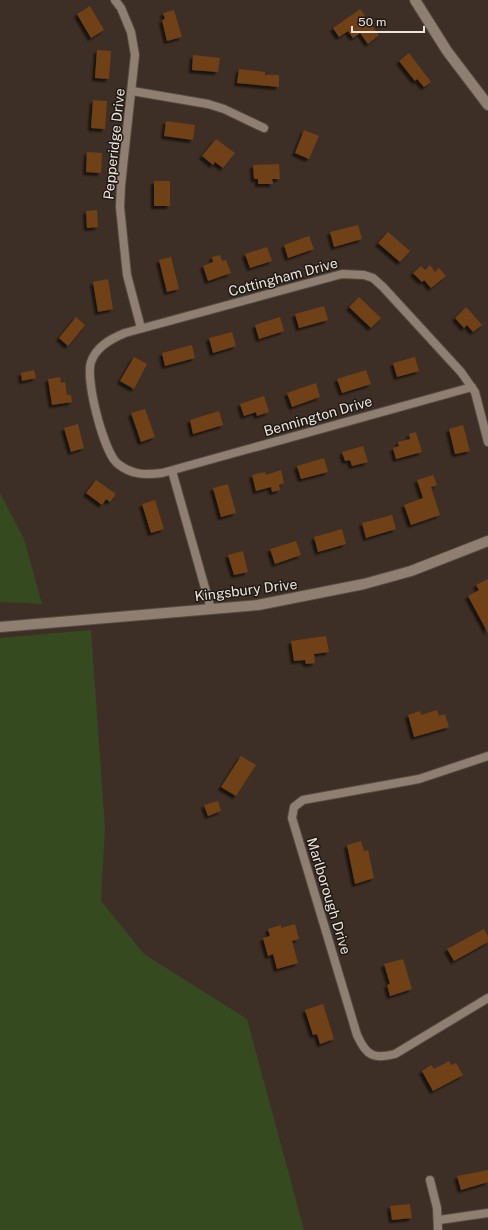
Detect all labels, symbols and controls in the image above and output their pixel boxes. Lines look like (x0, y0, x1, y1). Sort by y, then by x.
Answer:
scale bar (352, 8, 424, 34)
text: 50 m (358, 15, 386, 29)
street label: Pepperidge Drive (100, 87, 128, 200)
street label: Cottingham Drive (227, 255, 339, 299)
street label: Bennington Drive (262, 393, 374, 439)
street label: Kingsbury Drive (194, 576, 298, 604)
street label: Marlborough Drive (304, 836, 354, 956)

